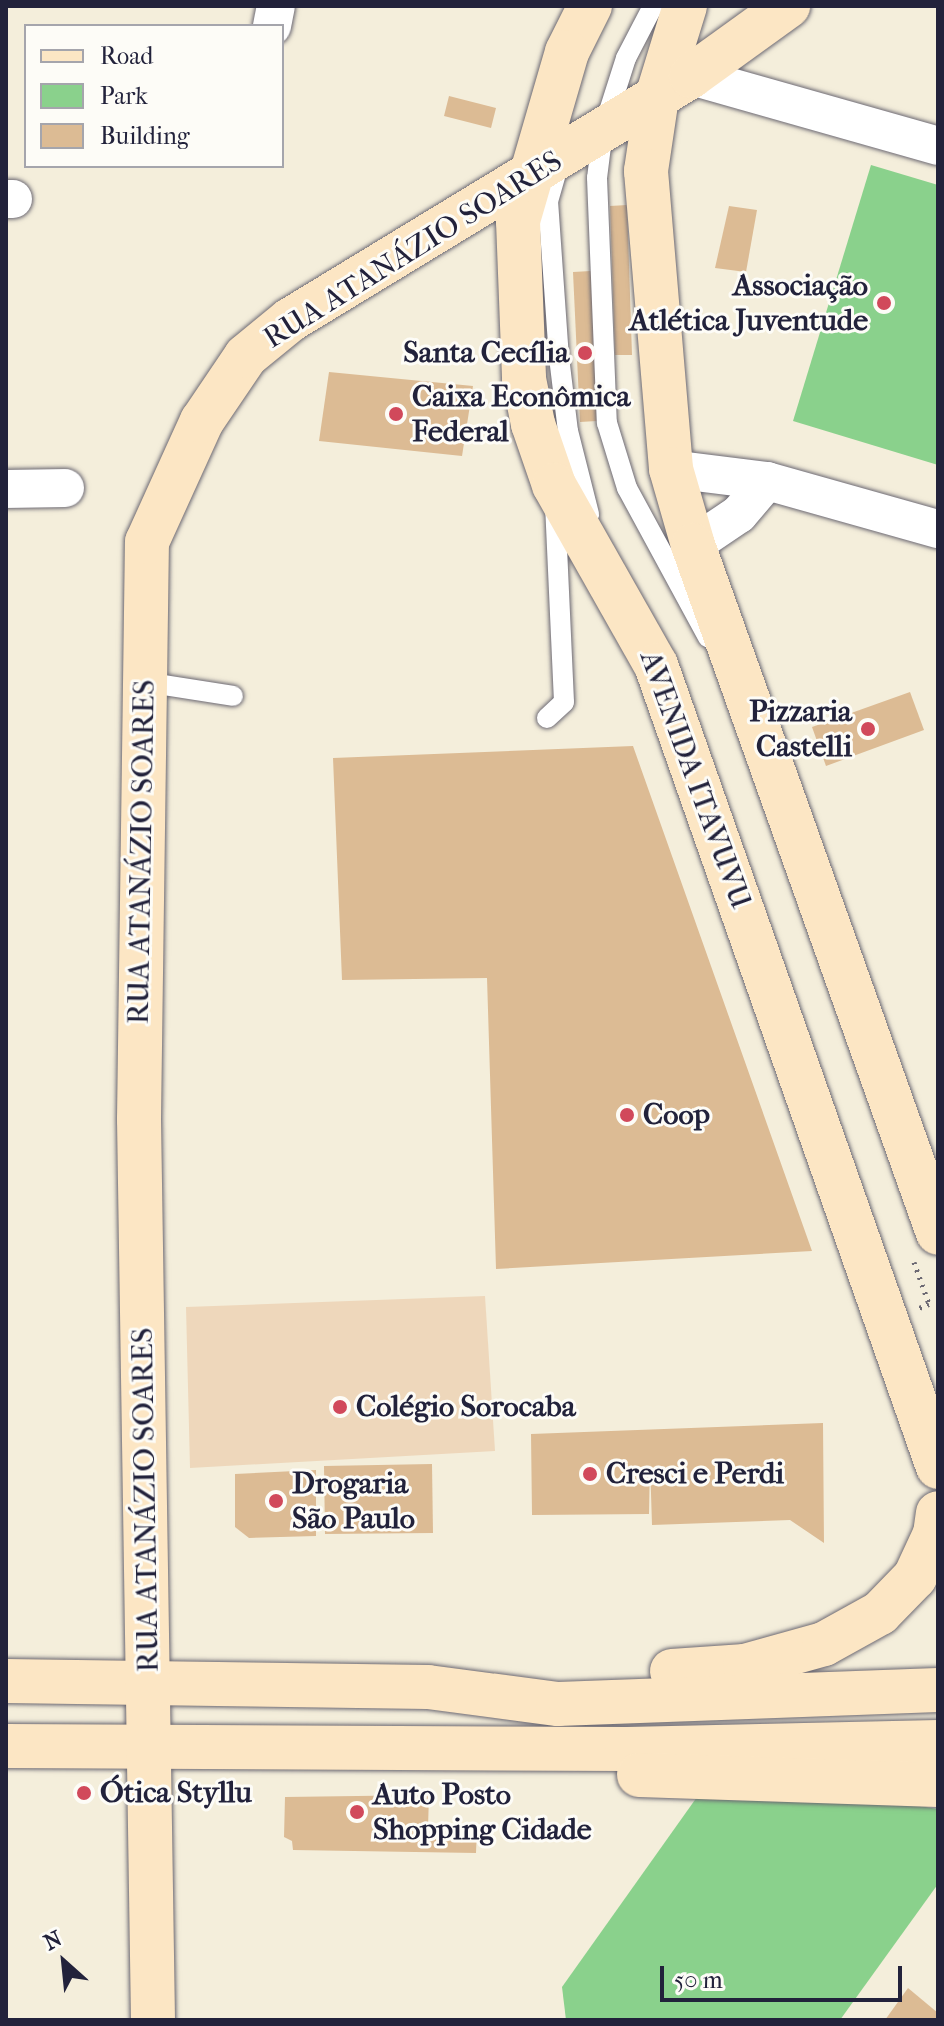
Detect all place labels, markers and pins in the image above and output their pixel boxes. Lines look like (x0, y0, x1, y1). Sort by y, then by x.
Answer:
place label: Associação Atlética Juventude (630, 268, 868, 338)
marker: Associação Atlética Juventude (875, 294, 893, 312)
place label: Santa Cecília (403, 335, 569, 371)
marker: Santa Cecília (576, 344, 594, 362)
place label: Caixa Econômica Federal (412, 379, 630, 450)
marker: Caixa Econômica Federal (387, 405, 405, 423)
place label: Pizzaria Castelli (749, 694, 852, 764)
marker: Pizzaria Castelli (859, 720, 877, 738)
place label: Coop (643, 1097, 710, 1133)
marker: Coop (618, 1106, 636, 1124)
place label: Colégio Sorocaba (356, 1389, 576, 1425)
marker: Colégio Sorocaba (331, 1398, 349, 1416)
place label: Cresci e Perdi (606, 1456, 784, 1492)
marker: Cresci e Perdi (581, 1465, 599, 1483)
place label: Drogaria São Paulo (292, 1466, 415, 1536)
marker: Drogaria São Paulo (267, 1492, 285, 1510)
place label: Ótica Styllu (100, 1775, 252, 1811)
place label: Auto Posto Shopping Cidade (373, 1777, 592, 1848)
marker: Ótica Styllu (75, 1784, 93, 1802)
marker: Auto Posto Shopping Cidade (348, 1803, 366, 1821)

